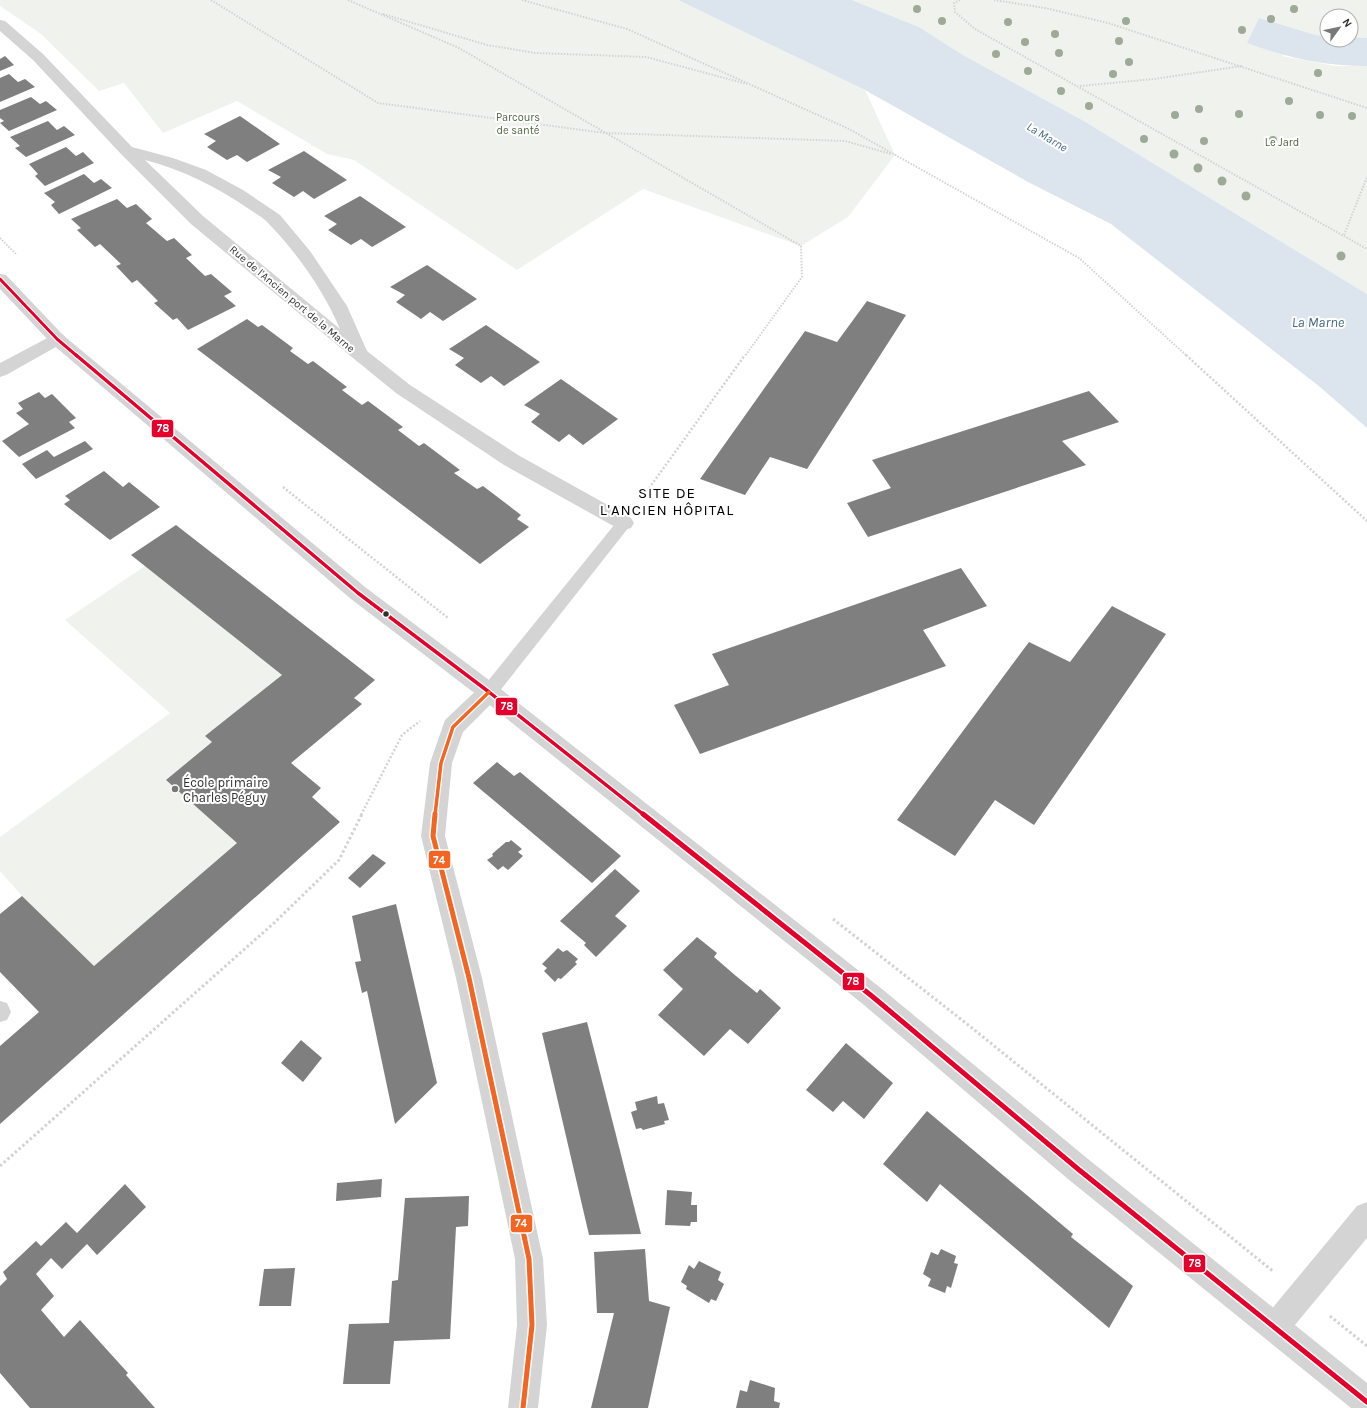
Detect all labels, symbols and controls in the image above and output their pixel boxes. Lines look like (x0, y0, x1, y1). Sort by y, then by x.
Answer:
north arrow (1319, 8, 1359, 48)
text: N (1339, 16, 1355, 30)
park label: Parcours de santé (496, 111, 540, 137)
water label: La Marne (1024, 119, 1070, 155)
park label: Le Jard (1265, 136, 1299, 149)
street label: Rue de l'Ancien port de la Marne (227, 243, 357, 355)
water label: La Marne (1292, 314, 1345, 331)
line badge: 78 (151, 419, 174, 438)
text: 78 (157, 422, 169, 435)
district label: SITE DE L'ANCIEN HÔPITAL (600, 484, 734, 519)
unlabelled marker (381, 609, 391, 619)
line badge: 78 (495, 697, 518, 716)
text: 78 (501, 700, 513, 713)
place label: École primaire Charles Péguy (183, 773, 269, 805)
marker: École primaire Charles Péguy (170, 784, 180, 794)
line badge: 74 (428, 850, 451, 869)
text: 74 (433, 854, 445, 867)
line badge: 78 (842, 972, 865, 991)
text: 78 (847, 975, 859, 988)
line badge: 74 (510, 1214, 533, 1233)
text: 74 (515, 1217, 527, 1230)
line badge: 78 (1183, 1254, 1206, 1273)
text: 78 (1189, 1257, 1201, 1270)

